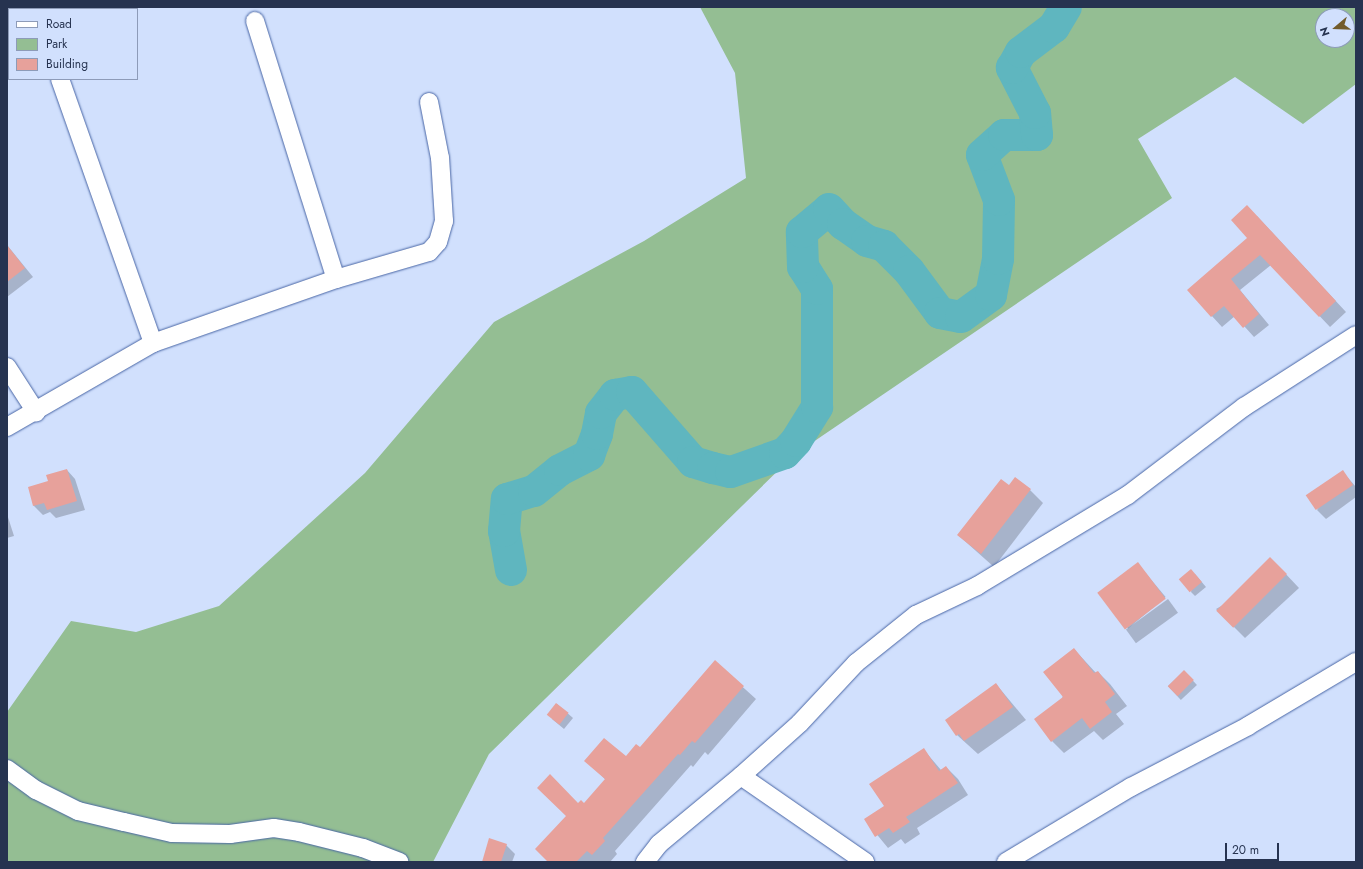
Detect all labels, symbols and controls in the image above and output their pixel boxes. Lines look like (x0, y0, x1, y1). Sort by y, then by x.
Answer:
legend (8, 8, 138, 80)
north arrow (1315, 8, 1355, 48)
text: Road (46, 15, 72, 33)
text: N (1316, 25, 1334, 38)
text: Park (46, 35, 67, 53)
text: Building (46, 55, 88, 73)
scale bar (1227, 835, 1281, 861)
text: 20 m (1232, 841, 1259, 859)

